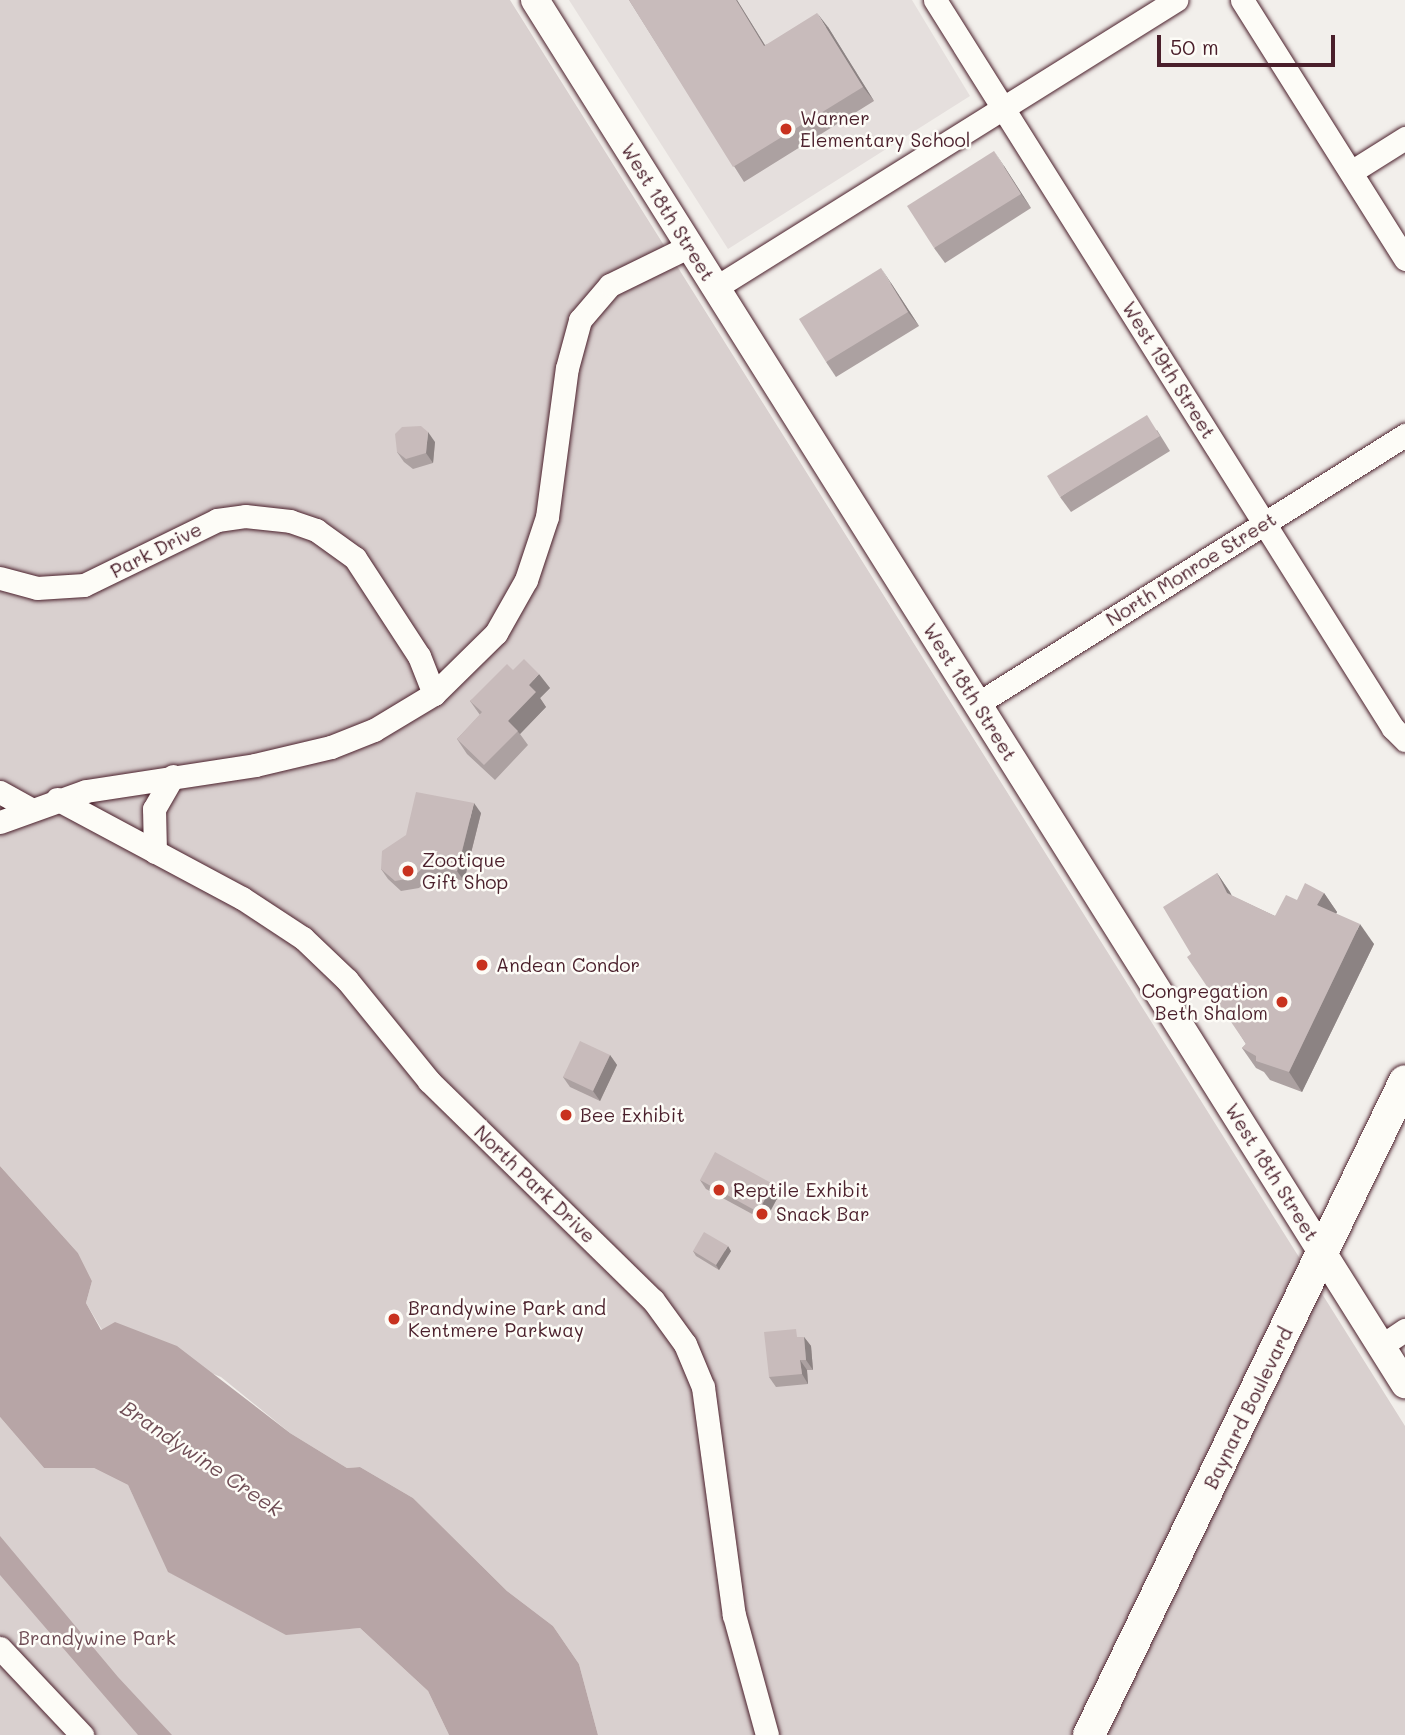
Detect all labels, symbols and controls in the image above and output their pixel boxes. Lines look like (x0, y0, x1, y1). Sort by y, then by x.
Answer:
scale bar (1160, 21, 1338, 65)
text: 50 m (1170, 33, 1219, 60)
place label: Warner Elementary School (800, 107, 970, 151)
marker: Warner Elementary School (778, 121, 794, 137)
street label: West 18th Street (617, 139, 719, 285)
street label: West 19th Street (1118, 297, 1220, 443)
street label: North Monroe Street (1102, 507, 1280, 631)
street label: Park Drive (107, 517, 205, 583)
street label: West 18th Street (919, 619, 1021, 765)
place label: Zootique Gift Shop (422, 849, 508, 893)
marker: Zootique Gift Shop (400, 863, 416, 879)
place label: Andean Condor (496, 954, 640, 976)
marker: Andean Condor (474, 957, 490, 973)
place label: Congregation Beth Shalom (1141, 980, 1268, 1024)
marker: Congregation Beth Shalom (1274, 994, 1290, 1010)
street label: West 18th Street (1221, 1099, 1323, 1245)
place label: Bee Exhibit (580, 1104, 685, 1126)
marker: Bee Exhibit (558, 1107, 574, 1123)
street label: North Park Drive (470, 1120, 600, 1248)
place label: Reptile Exhibit (733, 1179, 869, 1201)
marker: Reptile Exhibit (711, 1182, 727, 1198)
place label: Snack Bar (776, 1203, 870, 1225)
marker: Snack Bar (754, 1206, 770, 1222)
place label: Brandywine Park and Kentmere Parkway (408, 1297, 606, 1341)
marker: Brandywine Park and Kentmere Parkway (386, 1311, 402, 1327)
street label: Baynard Boulevard (1199, 1323, 1297, 1493)
water label: Brandywine Creek (116, 1395, 288, 1521)
park label: Brandywine Park (18, 1627, 176, 1649)

